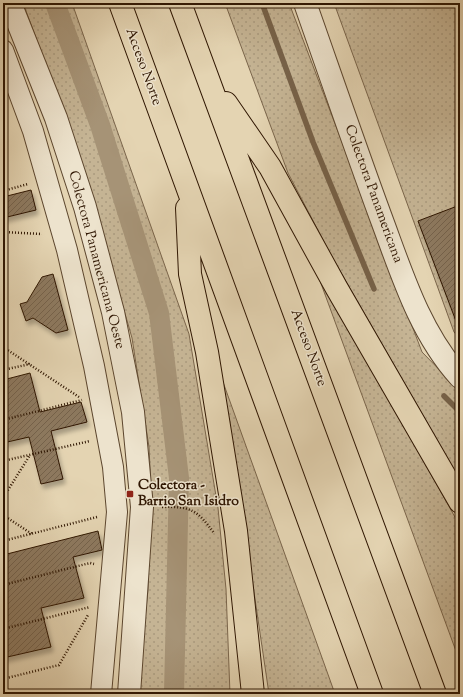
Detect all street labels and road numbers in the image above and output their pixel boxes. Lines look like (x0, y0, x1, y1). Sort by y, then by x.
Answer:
street label: Acceso Norte (120, 25, 166, 109)
street label: Colectora Panamericana (339, 122, 407, 266)
street label: Colectora Panamericana Oeste (63, 169, 129, 351)
street label: Acceso Norte (285, 306, 331, 390)

